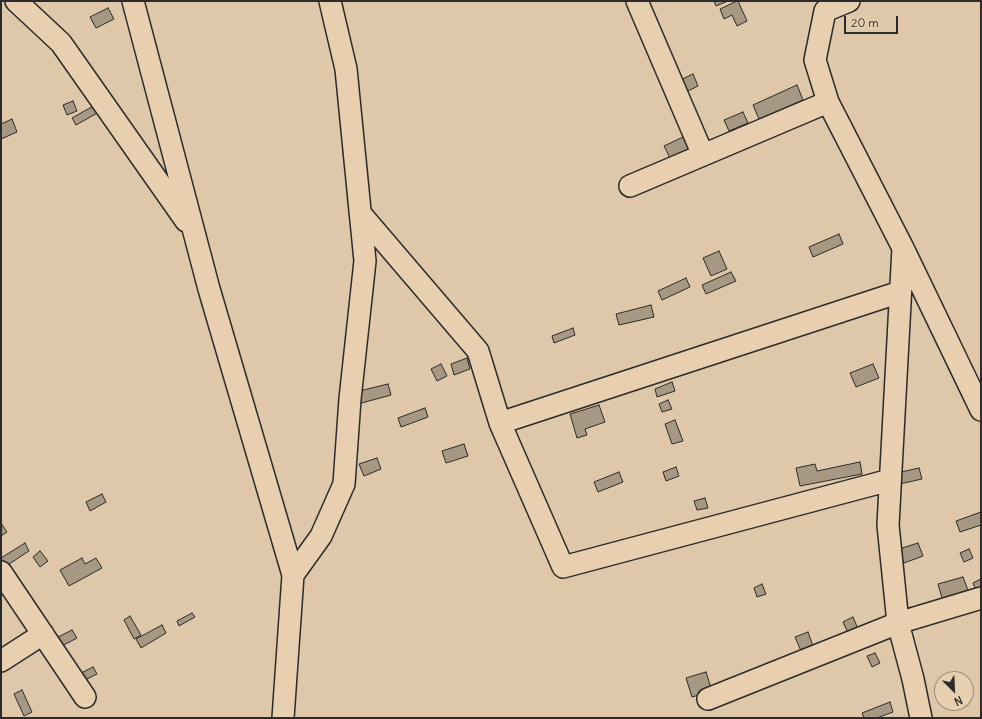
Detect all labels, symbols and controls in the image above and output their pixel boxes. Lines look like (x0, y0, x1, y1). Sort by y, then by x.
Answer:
scale bar (846, 8, 900, 34)
text: 20 m (851, 15, 879, 30)
north arrow (934, 671, 974, 711)
text: N (952, 693, 965, 709)

